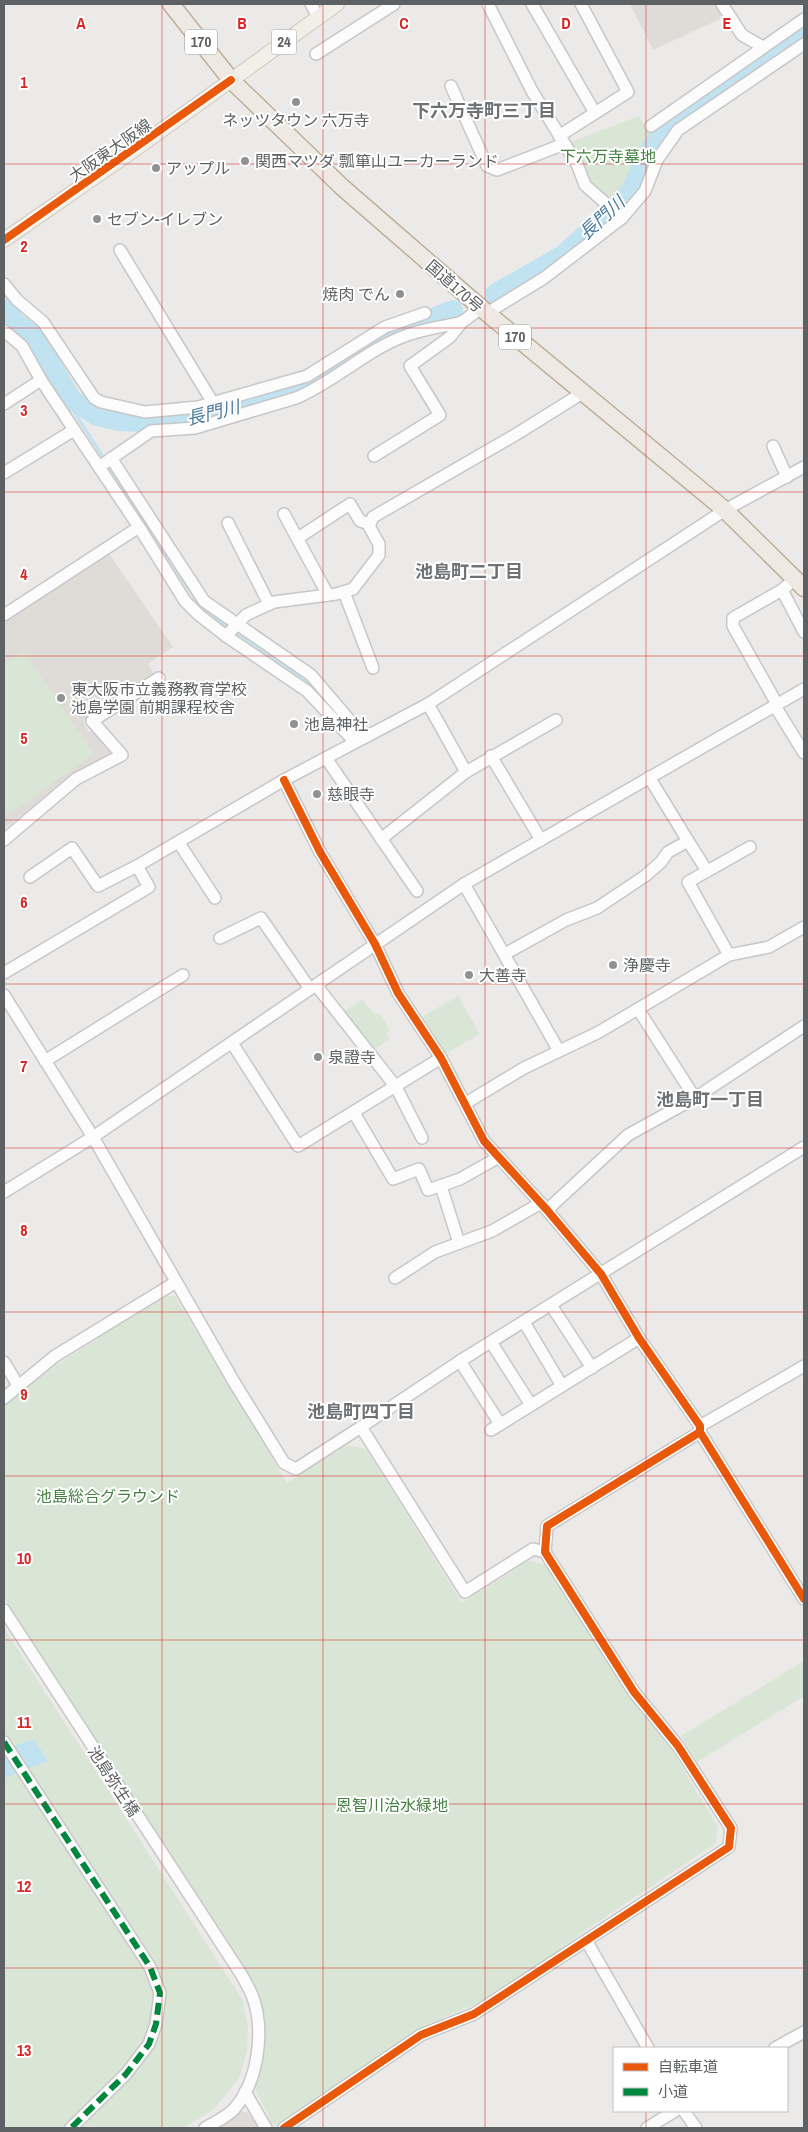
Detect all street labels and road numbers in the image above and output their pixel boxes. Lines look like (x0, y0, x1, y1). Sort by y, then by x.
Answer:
road number: 170 (185, 30, 217, 54)
road number: 24 (272, 30, 296, 54)
street label: 大阪東大阪線 (64, 113, 156, 187)
street label: 国道170号 (421, 255, 489, 317)
road number: 170 (499, 324, 531, 350)
street label: 池島弥生橋 (83, 1741, 145, 1821)

